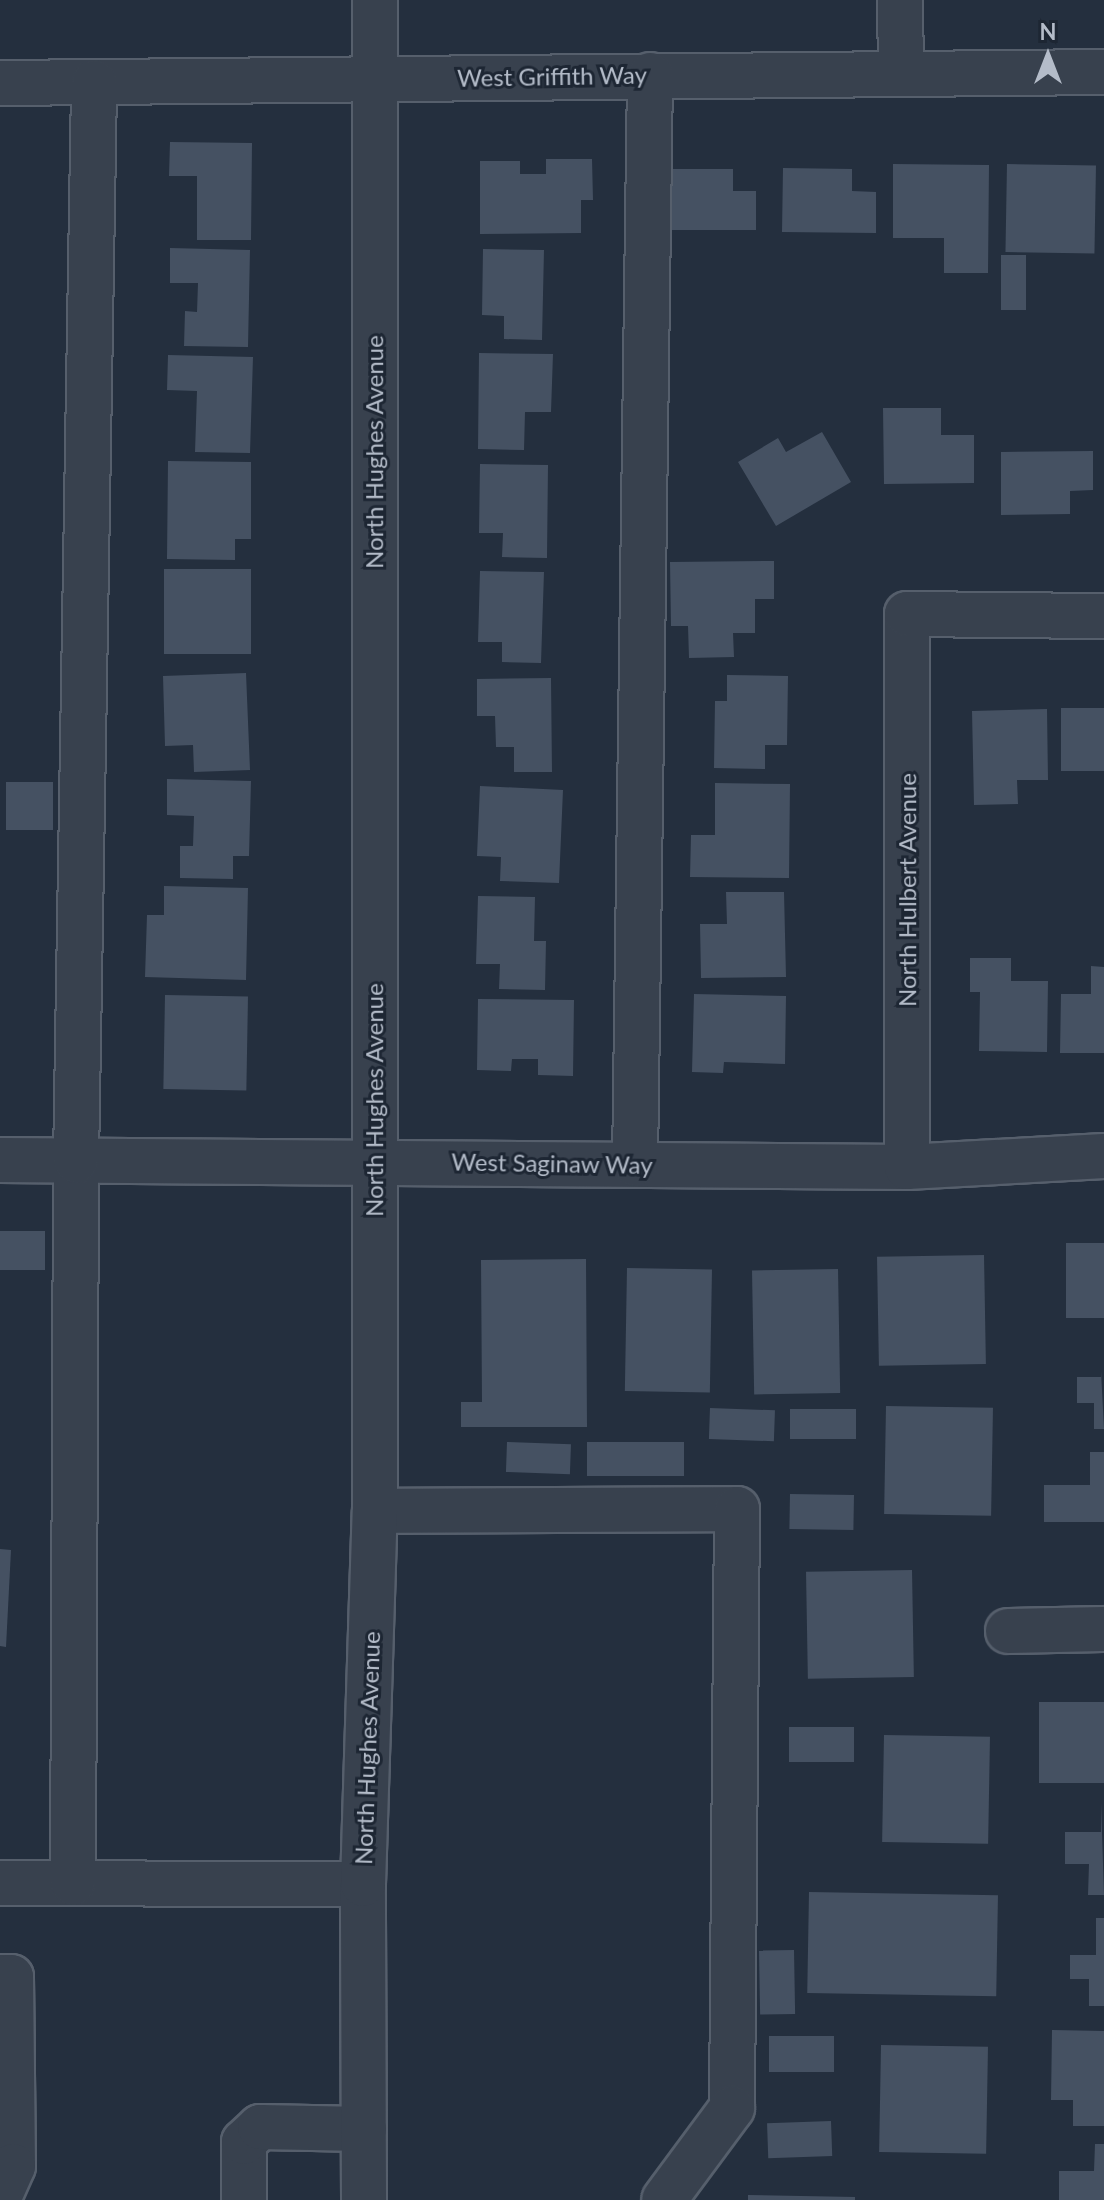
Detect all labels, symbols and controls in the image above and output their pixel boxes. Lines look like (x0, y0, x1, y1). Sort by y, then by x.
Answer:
north arrow (1008, 16, 1088, 96)
text: N (1040, 18, 1056, 45)
street label: West Griffith Way (457, 60, 647, 92)
street label: North Hughes Avenue (360, 335, 388, 569)
street label: North Hulbert Avenue (893, 773, 921, 1007)
street label: North Hughes Avenue (360, 983, 388, 1217)
street label: West Saginaw Way (451, 1147, 653, 1179)
street label: North Hughes Avenue (349, 1630, 385, 1866)

